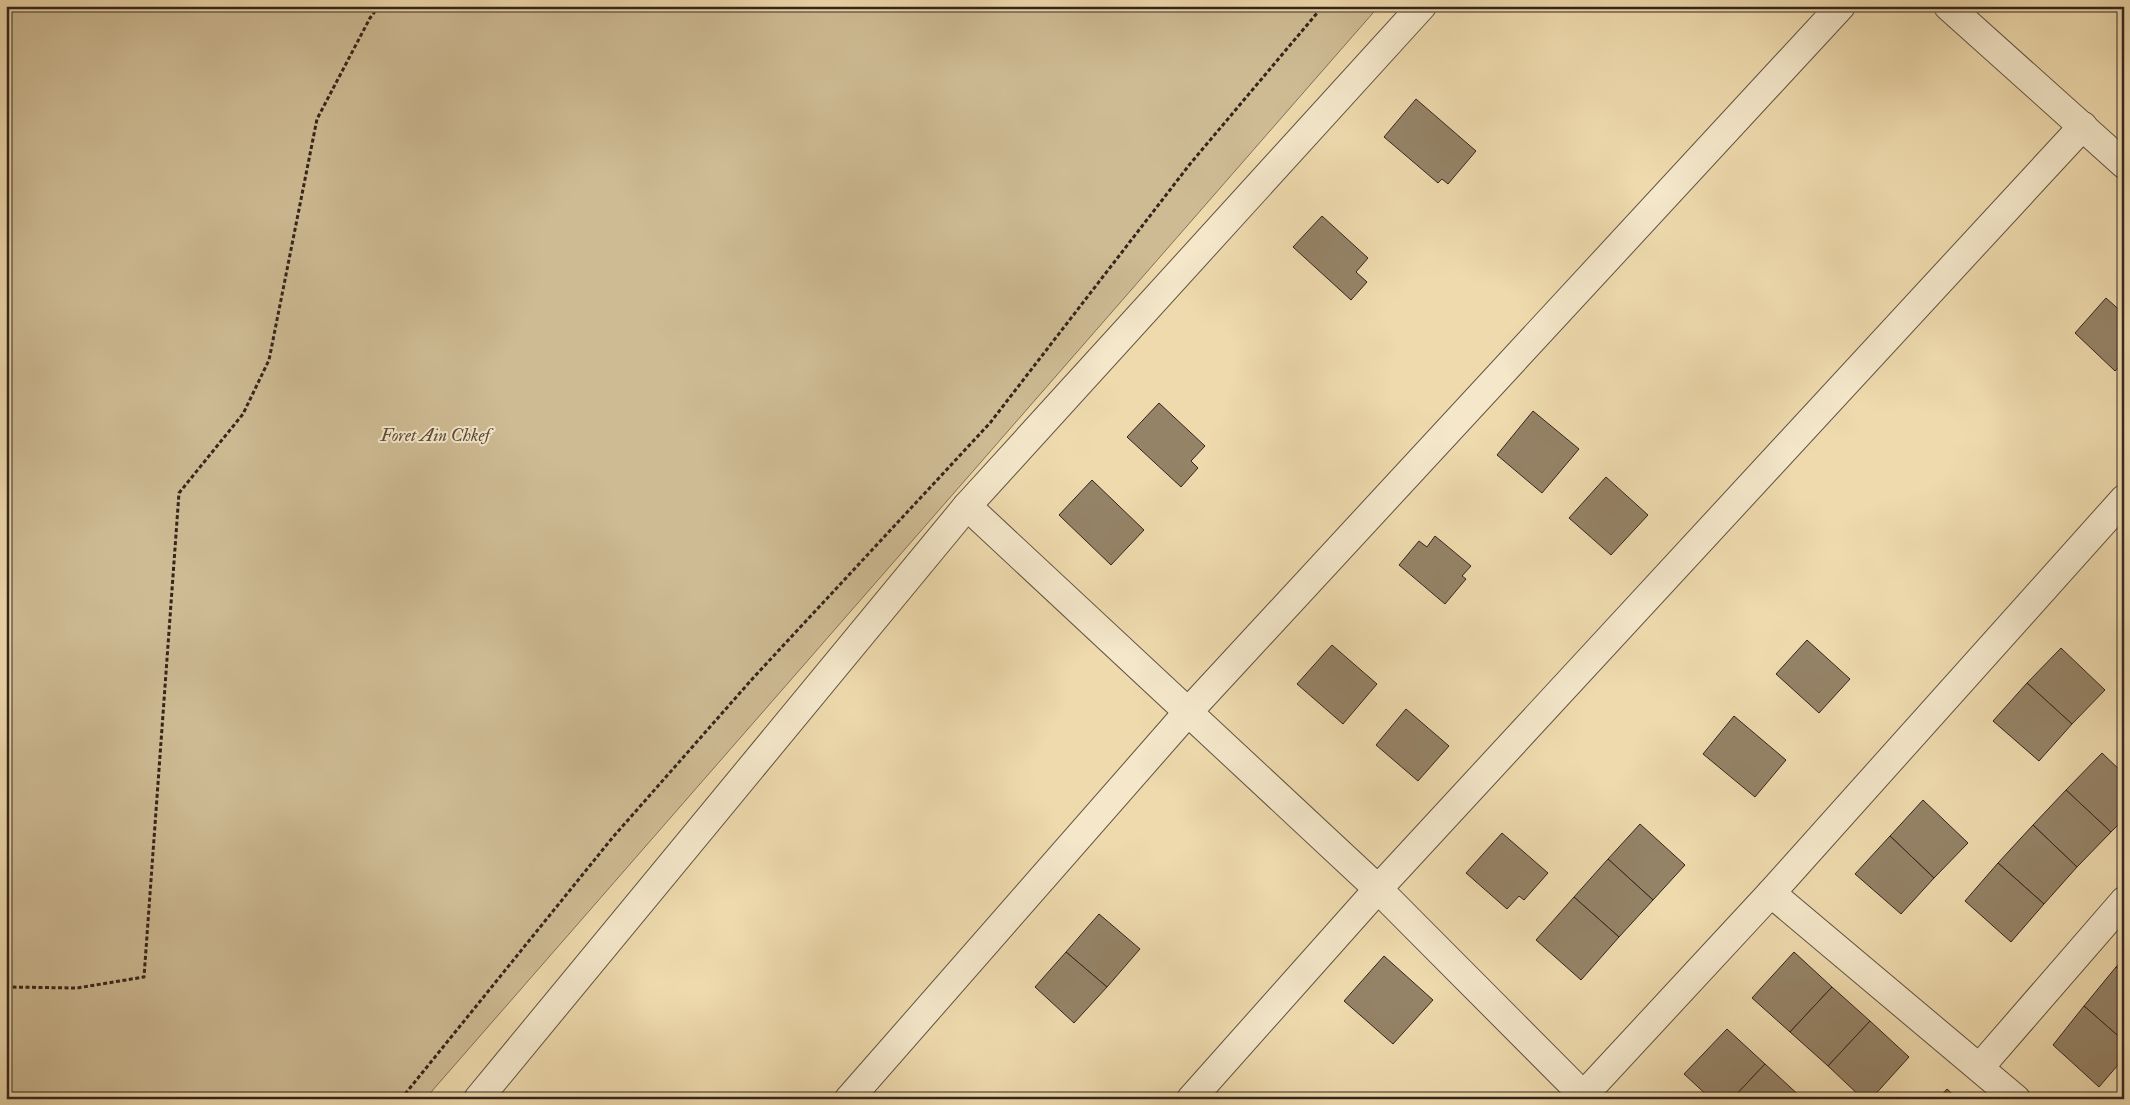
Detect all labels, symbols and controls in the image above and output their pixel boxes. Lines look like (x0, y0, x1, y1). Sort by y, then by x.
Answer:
park label: Foret Ain Chkef (379, 424, 494, 447)

